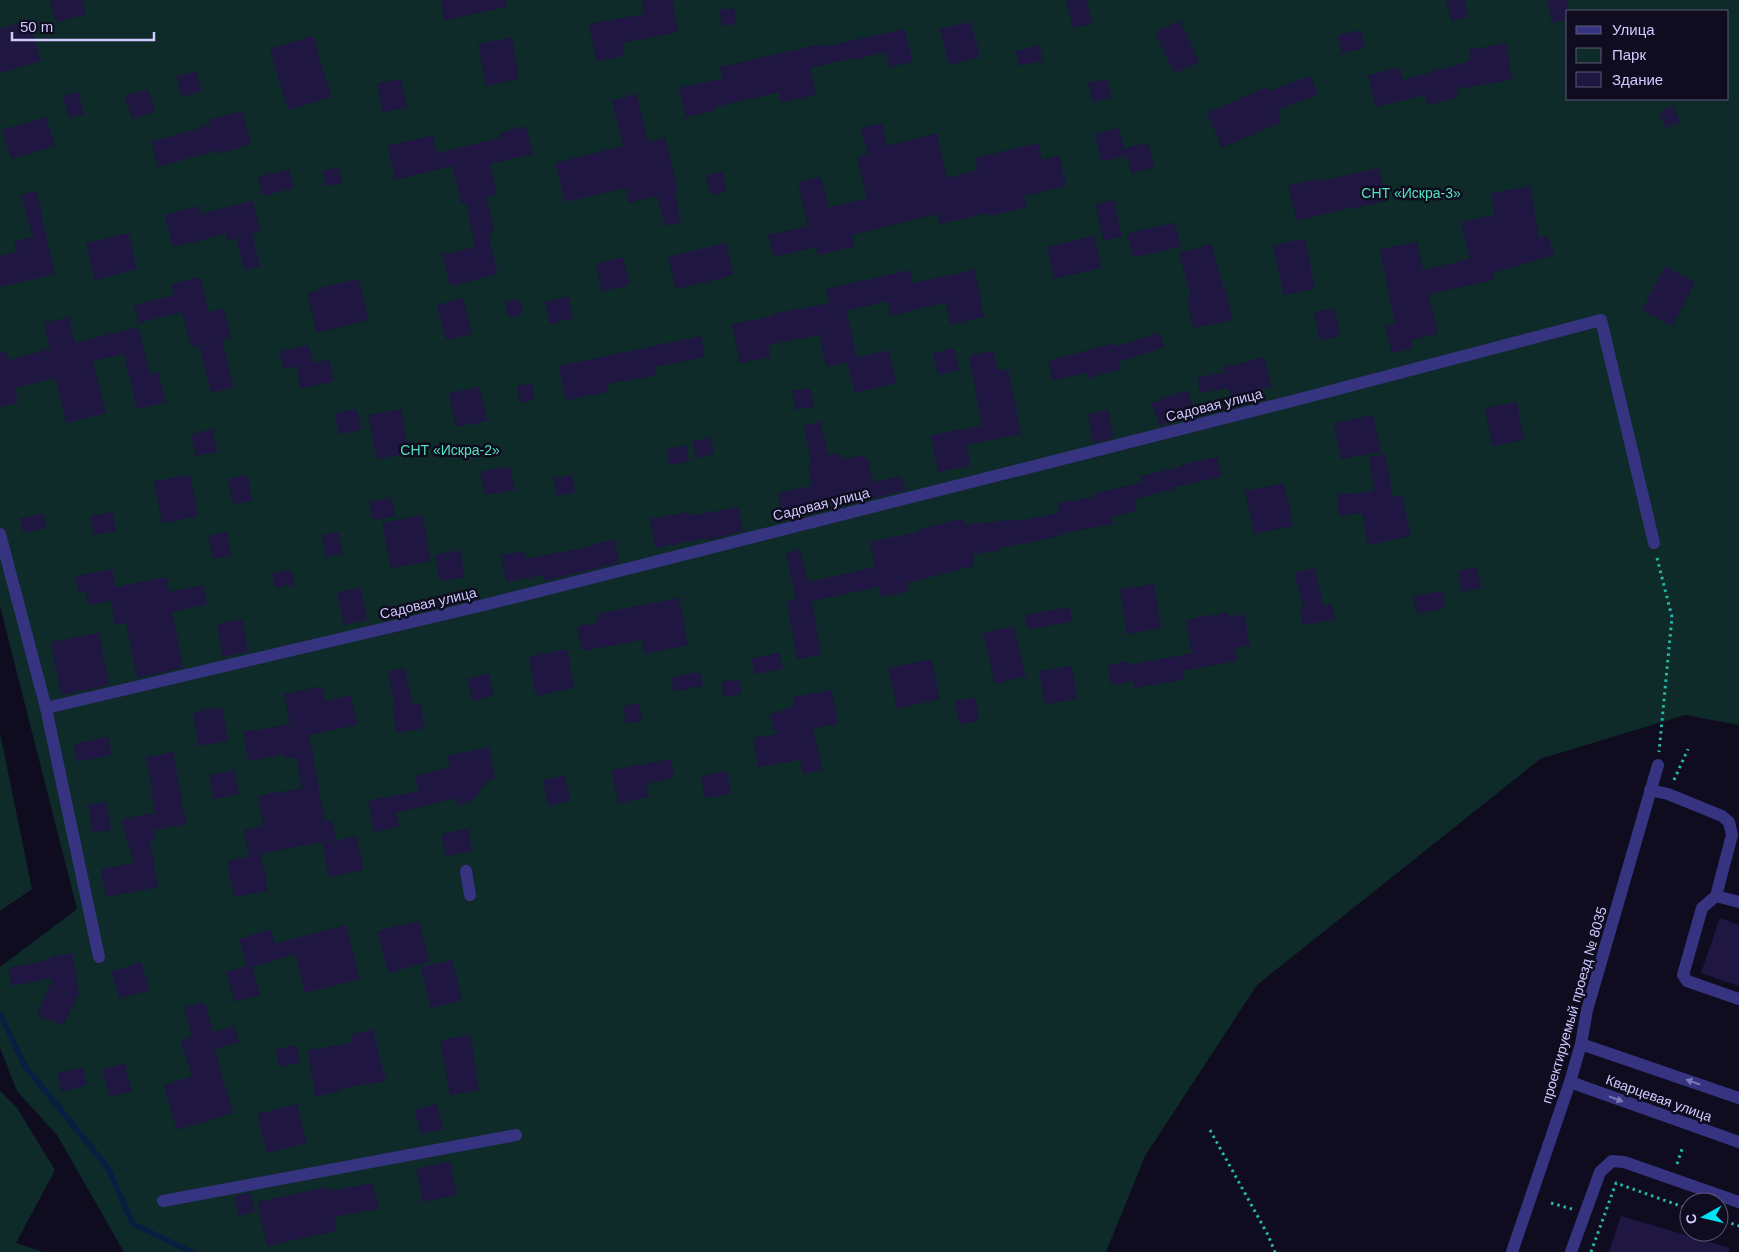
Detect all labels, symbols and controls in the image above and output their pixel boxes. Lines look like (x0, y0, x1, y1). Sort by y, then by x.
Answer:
scale bar (12, 10, 155, 42)
legend (1566, 10, 1729, 100)
text: 50 m (20, 18, 53, 35)
text: Улица (1612, 21, 1655, 38)
text: Парк (1612, 46, 1646, 63)
text: Здание (1612, 71, 1663, 88)
park label: СНТ «Искра-3» (1361, 185, 1461, 201)
street label: Садовая улица (1164, 385, 1264, 425)
park label: СНТ «Искра-2» (400, 442, 500, 458)
street label: Садовая улица (771, 484, 871, 524)
street label: Садовая улица (378, 584, 478, 622)
street label: проектируемый проезд № 8035 (1538, 905, 1610, 1105)
street label: Кварцевая улица (1604, 1071, 1714, 1125)
one-way arrow (1685, 1078, 1700, 1086)
one-way arrow (1609, 1095, 1624, 1103)
north arrow (1679, 1192, 1729, 1242)
text: С (1682, 1213, 1700, 1225)

